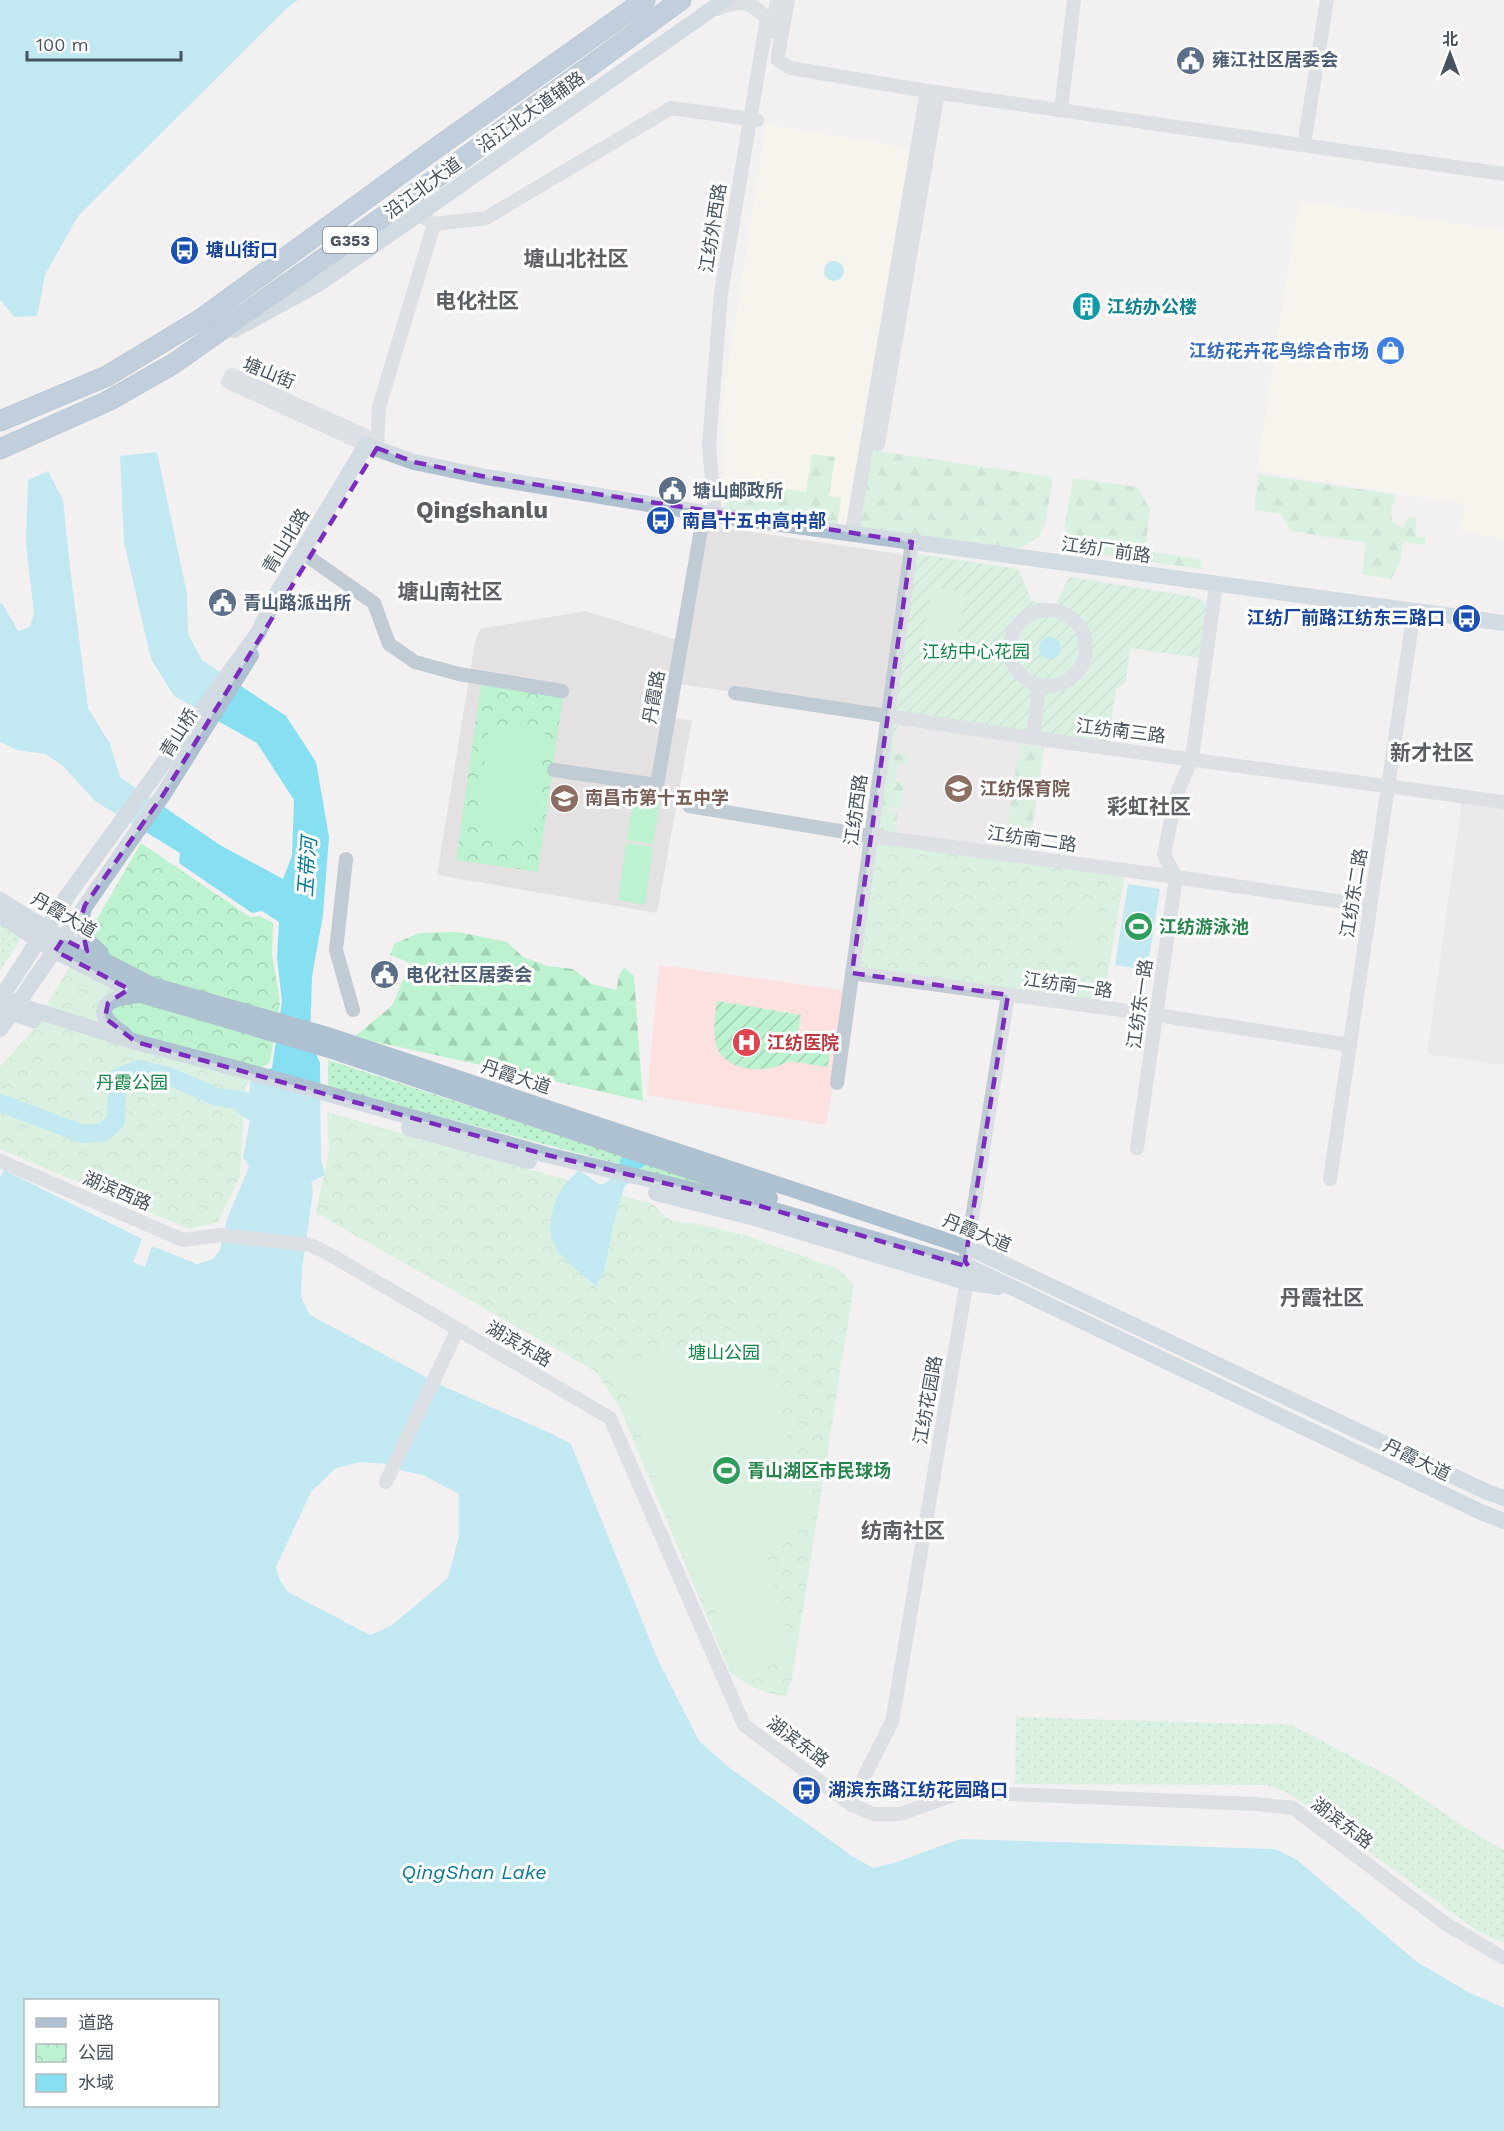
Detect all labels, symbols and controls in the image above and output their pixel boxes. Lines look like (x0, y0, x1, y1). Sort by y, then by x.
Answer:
scale bar (27, 24, 182, 62)
north arrow (1420, 24, 1480, 84)
text: 北 (1442, 30, 1458, 49)
text: 100 m (36, 34, 89, 55)
public building icon: 雍江社区居委会 (1175, 44, 1207, 76)
place label: 雍江社区居委会 (1212, 49, 1338, 70)
street label: 沿江北大道辅路 (473, 67, 588, 156)
street label: 沿江北大道 (380, 153, 465, 223)
street label: 江纺外西路 (695, 182, 730, 274)
road number: G353 (323, 227, 377, 253)
bus stop icon: 塘山街口 (169, 234, 201, 266)
place label: 塘山街口 (206, 239, 278, 260)
district label: 塘山北社区 (524, 246, 629, 271)
district label: 电化社区 (435, 288, 519, 313)
building icon: 江纺办公楼 (1070, 291, 1102, 323)
place label: 江纺办公楼 (1107, 296, 1197, 317)
shop icon: 江纺花卉花鸟综合市场 (1374, 335, 1406, 367)
place label: 江纺花卉花鸟综合市场 (1189, 340, 1369, 361)
street label: 塘山街 (240, 353, 298, 392)
public building icon: 塘山邮政所 (656, 475, 688, 507)
place label: 塘山邮政所 (693, 480, 783, 501)
district label: Qingshanlu (416, 496, 548, 524)
street label: 青山北路 (258, 504, 313, 577)
bus stop icon: 南昌十五中高中部 (645, 505, 677, 537)
place label: 南昌十五中高中部 (682, 510, 826, 531)
street label: 江纺厂前路 (1060, 533, 1152, 566)
district label: 塘山南社区 (398, 579, 503, 604)
public building icon: 青山路派出所 (206, 587, 238, 619)
place label: 青山路派出所 (243, 592, 351, 613)
bus stop icon: 江纺厂前路江纺东三路口 (1450, 602, 1482, 634)
place label: 江纺厂前路江纺东三路口 (1247, 607, 1445, 628)
park label: 江纺中心花园 (922, 641, 1030, 662)
street label: 丹霞路 (638, 669, 669, 725)
street label: 青山桥 (155, 704, 202, 761)
street label: 江纺南三路 (1075, 715, 1167, 746)
district label: 新才社区 (1390, 740, 1474, 765)
street label: 江纺西路 (840, 773, 871, 847)
school or university icon: 江纺保育院 (943, 773, 975, 805)
place label: 江纺保育院 (980, 778, 1070, 799)
school or university icon: 南昌市第十五中学 (548, 782, 580, 814)
place label: 南昌市第十五中学 (585, 787, 729, 808)
district label: 彩虹社区 (1107, 794, 1191, 819)
street label: 江纺南二路 (986, 822, 1078, 855)
water label: 玉带河 (293, 832, 321, 898)
street label: 江纺东二路 (1336, 847, 1371, 939)
street label: 丹霞大道 (28, 887, 101, 942)
sports icon: 江纺游泳池 (1122, 911, 1154, 943)
place label: 江纺游泳池 (1159, 916, 1249, 937)
street label: 江纺东一路 (1123, 958, 1156, 1050)
public building icon: 电化社区居委会 (369, 959, 401, 991)
place label: 电化社区居委会 (406, 964, 532, 985)
street label: 江纺南一路 (1022, 968, 1114, 1001)
hospital icon: 江纺医院 (730, 1027, 762, 1059)
place label: 江纺医院 (767, 1032, 839, 1053)
street label: 丹霞大道 (479, 1055, 554, 1098)
park label: 丹霞公园 (96, 1072, 168, 1093)
street label: 湖滨西路 (80, 1167, 154, 1214)
street label: 丹霞大道 (940, 1209, 1014, 1256)
district label: 丹霞社区 (1280, 1285, 1364, 1310)
street label: 湖滨东路 (483, 1316, 556, 1371)
park label: 塘山公园 (688, 1342, 760, 1363)
street label: 江纺花园路 (909, 1354, 946, 1446)
street label: 丹霞大道 (1380, 1434, 1454, 1485)
sports icon: 青山湖区市民球场 (710, 1455, 742, 1487)
place label: 青山湖区市民球场 (747, 1460, 891, 1481)
district label: 纺南社区 (861, 1518, 945, 1543)
street label: 湖滨东路 (763, 1712, 833, 1772)
bus stop icon: 湖滨东路江纺花园路口 (791, 1774, 823, 1806)
place label: 湖滨东路江纺花园路口 (828, 1779, 1008, 1800)
street label: 湖滨东路 (1307, 1793, 1377, 1853)
water label: QingShan Lake (401, 1860, 547, 1884)
legend (24, 1999, 219, 2107)
text: 道路 (78, 2012, 114, 2033)
text: 公园 (78, 2042, 114, 2063)
text: 水域 (78, 2072, 114, 2093)

